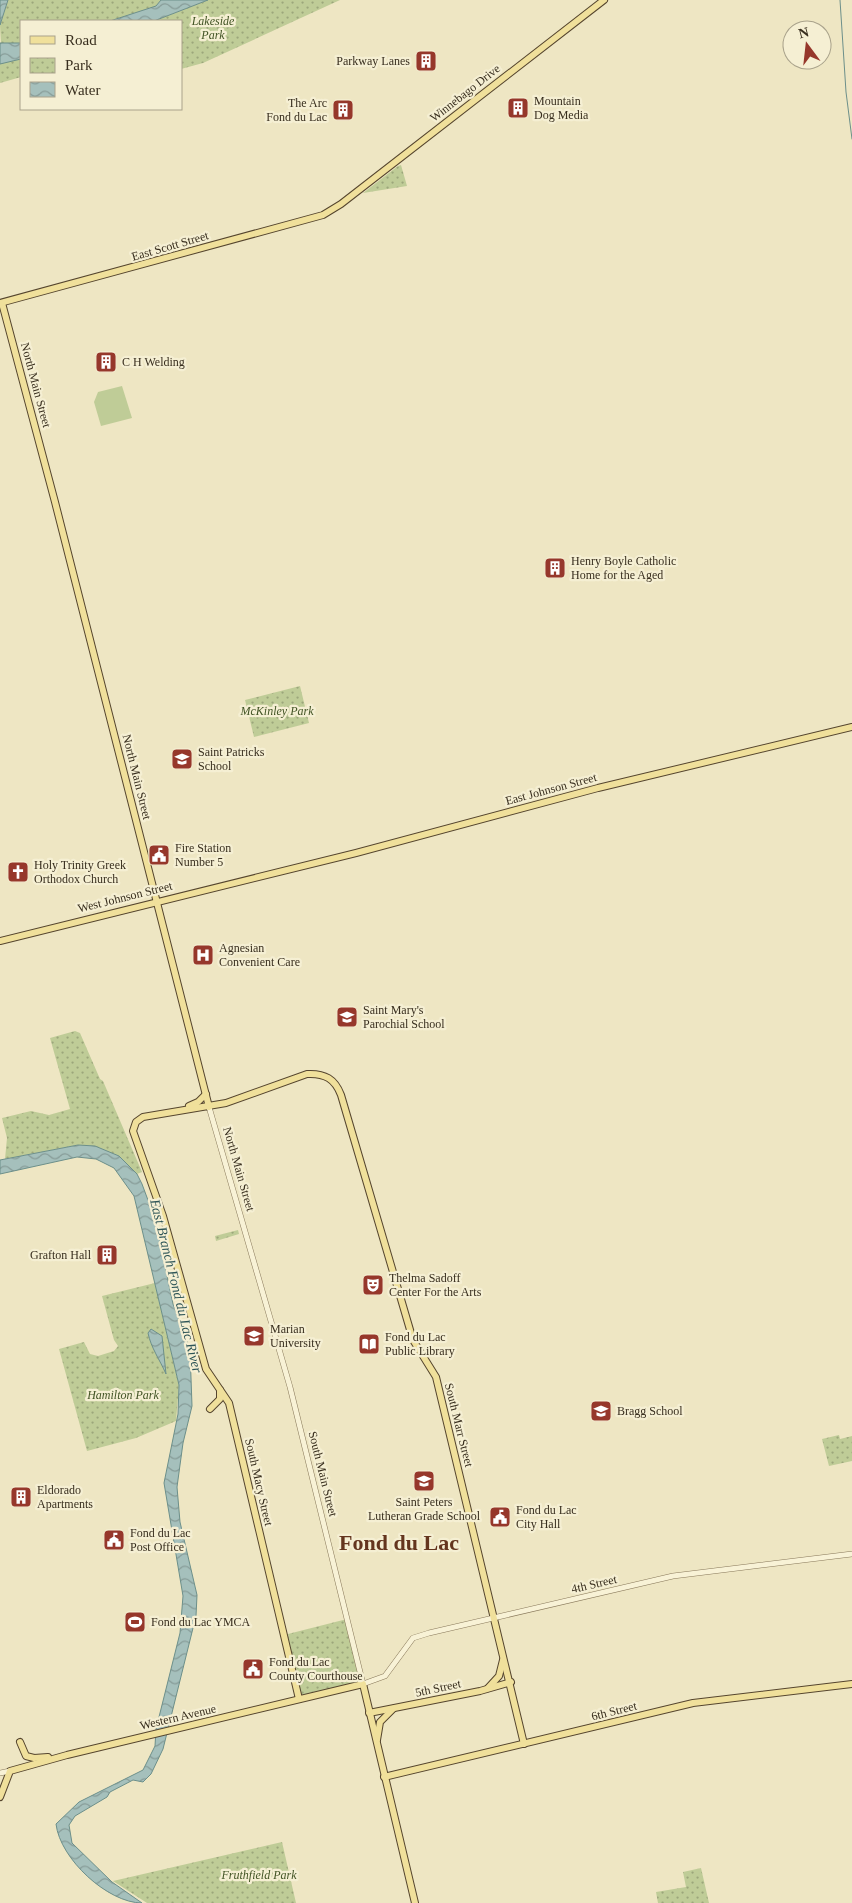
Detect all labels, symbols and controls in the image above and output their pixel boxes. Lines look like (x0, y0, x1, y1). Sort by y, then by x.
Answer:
park label: Lakeside Park (191, 14, 235, 42)
legend (20, 20, 182, 110)
north arrow (782, 20, 832, 70)
text: N (797, 24, 811, 41)
text: Road (65, 32, 97, 48)
building icon: Parkway Lanes (414, 49, 438, 73)
place label: Parkway Lanes (336, 54, 410, 68)
text: Park (65, 57, 93, 73)
street label: Winnebago Drive (427, 61, 503, 125)
text: Water (65, 82, 100, 98)
place label: Mountain Dog Media (534, 94, 589, 122)
place label: The Arc Fond du Lac (266, 96, 327, 124)
building icon: Mountain Dog Media (506, 96, 530, 120)
building icon: The Arc Fond du Lac (331, 98, 355, 122)
street label: East Scott Street (130, 228, 211, 264)
street label: North Main Street (18, 341, 54, 430)
building icon: C H Welding (94, 350, 118, 374)
place label: C H Welding (122, 355, 185, 369)
place label: Henry Boyle Catholic Home for the Aged (571, 554, 676, 582)
building icon: Henry Boyle Catholic Home for the Aged (543, 556, 567, 580)
park label: McKinley Park (240, 704, 314, 718)
street label: North Main Street (120, 733, 155, 822)
place label: Saint Patricks School (198, 745, 265, 773)
school or university icon: Saint Patricks School (170, 747, 194, 771)
street label: East Johnson Street (504, 770, 599, 808)
place label: Fire Station Number 5 (175, 841, 231, 869)
public building icon: Fire Station Number 5 (147, 843, 171, 867)
place label: Holy Trinity Greek Orthodox Church (34, 858, 126, 886)
church icon: Holy Trinity Greek Orthodox Church (6, 860, 30, 884)
street label: West Johnson Street (76, 878, 174, 916)
place label: Agnesian Convenient Care (219, 941, 300, 969)
hospital icon: Agnesian Convenient Care (191, 943, 215, 967)
place label: Saint Mary's Parochial School (363, 1003, 445, 1031)
school or university icon: Saint Mary's Parochial School (335, 1005, 359, 1029)
street label: North Main Street (220, 1125, 258, 1214)
water label: East Branch Fond du Lac River (147, 1197, 205, 1375)
building icon: Grafton Hall (95, 1243, 119, 1267)
place label: Grafton Hall (30, 1248, 92, 1262)
place label: Thelma Sadoff Center For the Arts (389, 1271, 482, 1299)
theatre icon: Thelma Sadoff Center For the Arts (361, 1273, 385, 1297)
place label: Marian University (270, 1322, 321, 1350)
school or university icon: Marian University (242, 1324, 266, 1348)
place label: Fond du Lac Public Library (385, 1330, 455, 1358)
library icon: Fond du Lac Public Library (357, 1332, 381, 1356)
street label: South Marr Street (442, 1382, 476, 1469)
park label: Hamilton Park (86, 1388, 159, 1402)
school or university icon: Bragg School (589, 1399, 613, 1423)
place label: Bragg School (617, 1404, 683, 1418)
street label: South Main Street (306, 1430, 341, 1519)
street label: South Macy Street (242, 1437, 276, 1528)
school or university icon: Saint Peters Lutheran Grade School (412, 1469, 436, 1493)
place label: Eldorado Apartments (37, 1483, 93, 1511)
building icon: Eldorado Apartments (9, 1485, 33, 1509)
place label: Saint Peters Lutheran Grade School (368, 1495, 481, 1523)
place label: Fond du Lac City Hall (516, 1503, 577, 1531)
public building icon: Fond du Lac City Hall (488, 1505, 512, 1529)
place label: Fond du Lac Post Office (130, 1526, 191, 1554)
public building icon: Fond du Lac Post Office (102, 1528, 126, 1552)
district label: Fond du Lac (339, 1530, 459, 1555)
street label: 4th Street (570, 1572, 619, 1596)
sports icon: Fond du Lac YMCA (123, 1610, 147, 1634)
place label: Fond du Lac YMCA (151, 1615, 251, 1629)
place label: Fond du Lac County Courthouse (269, 1655, 363, 1683)
public building icon: Fond du Lac County Courthouse (241, 1657, 265, 1681)
street label: 5th Street (414, 1676, 463, 1700)
street label: 6th Street (590, 1698, 639, 1723)
street label: Western Avenue (139, 1701, 217, 1733)
park label: Fruthfield Park (221, 1868, 297, 1882)

